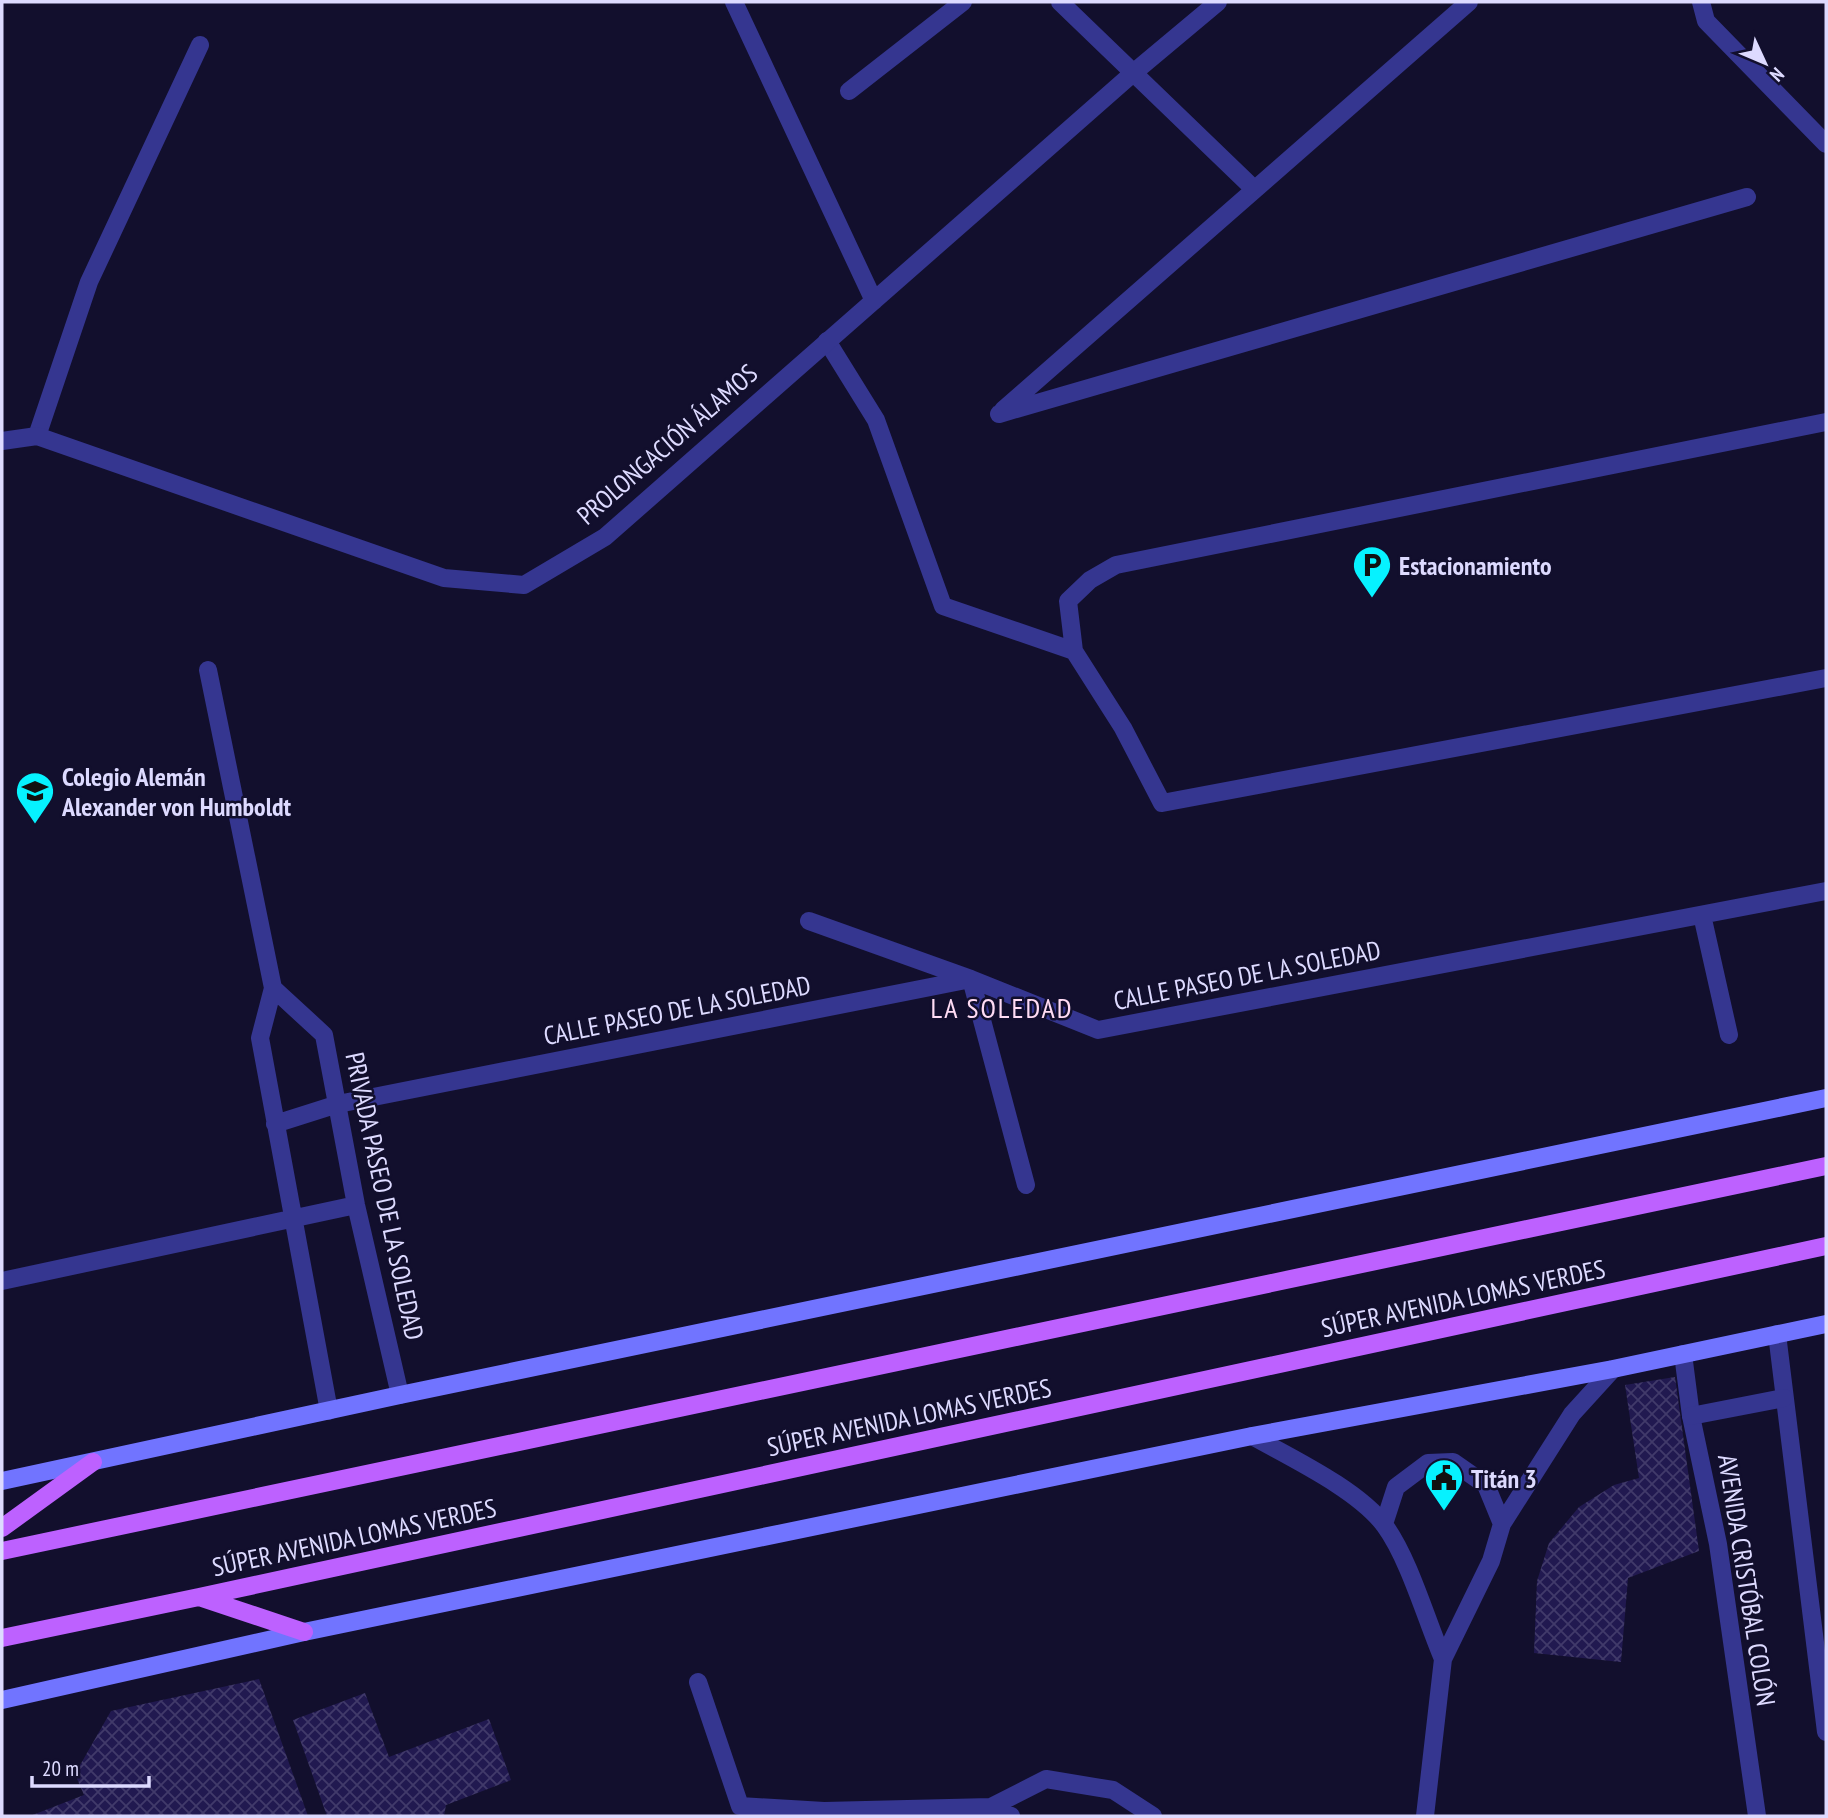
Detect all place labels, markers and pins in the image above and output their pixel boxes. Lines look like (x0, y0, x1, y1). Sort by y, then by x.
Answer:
parking icon: Estacionamiento (1351, 544, 1393, 599)
place label: Estacionamiento (1399, 549, 1552, 582)
place label: Colegio Alemán Alexander von Humboldt (61, 760, 292, 823)
school or university icon: Colegio Alemán Alexander von Humboldt (14, 770, 56, 825)
public building icon: Titán 3 (1423, 1457, 1465, 1512)
place label: Titán 3 (1471, 1462, 1537, 1495)

